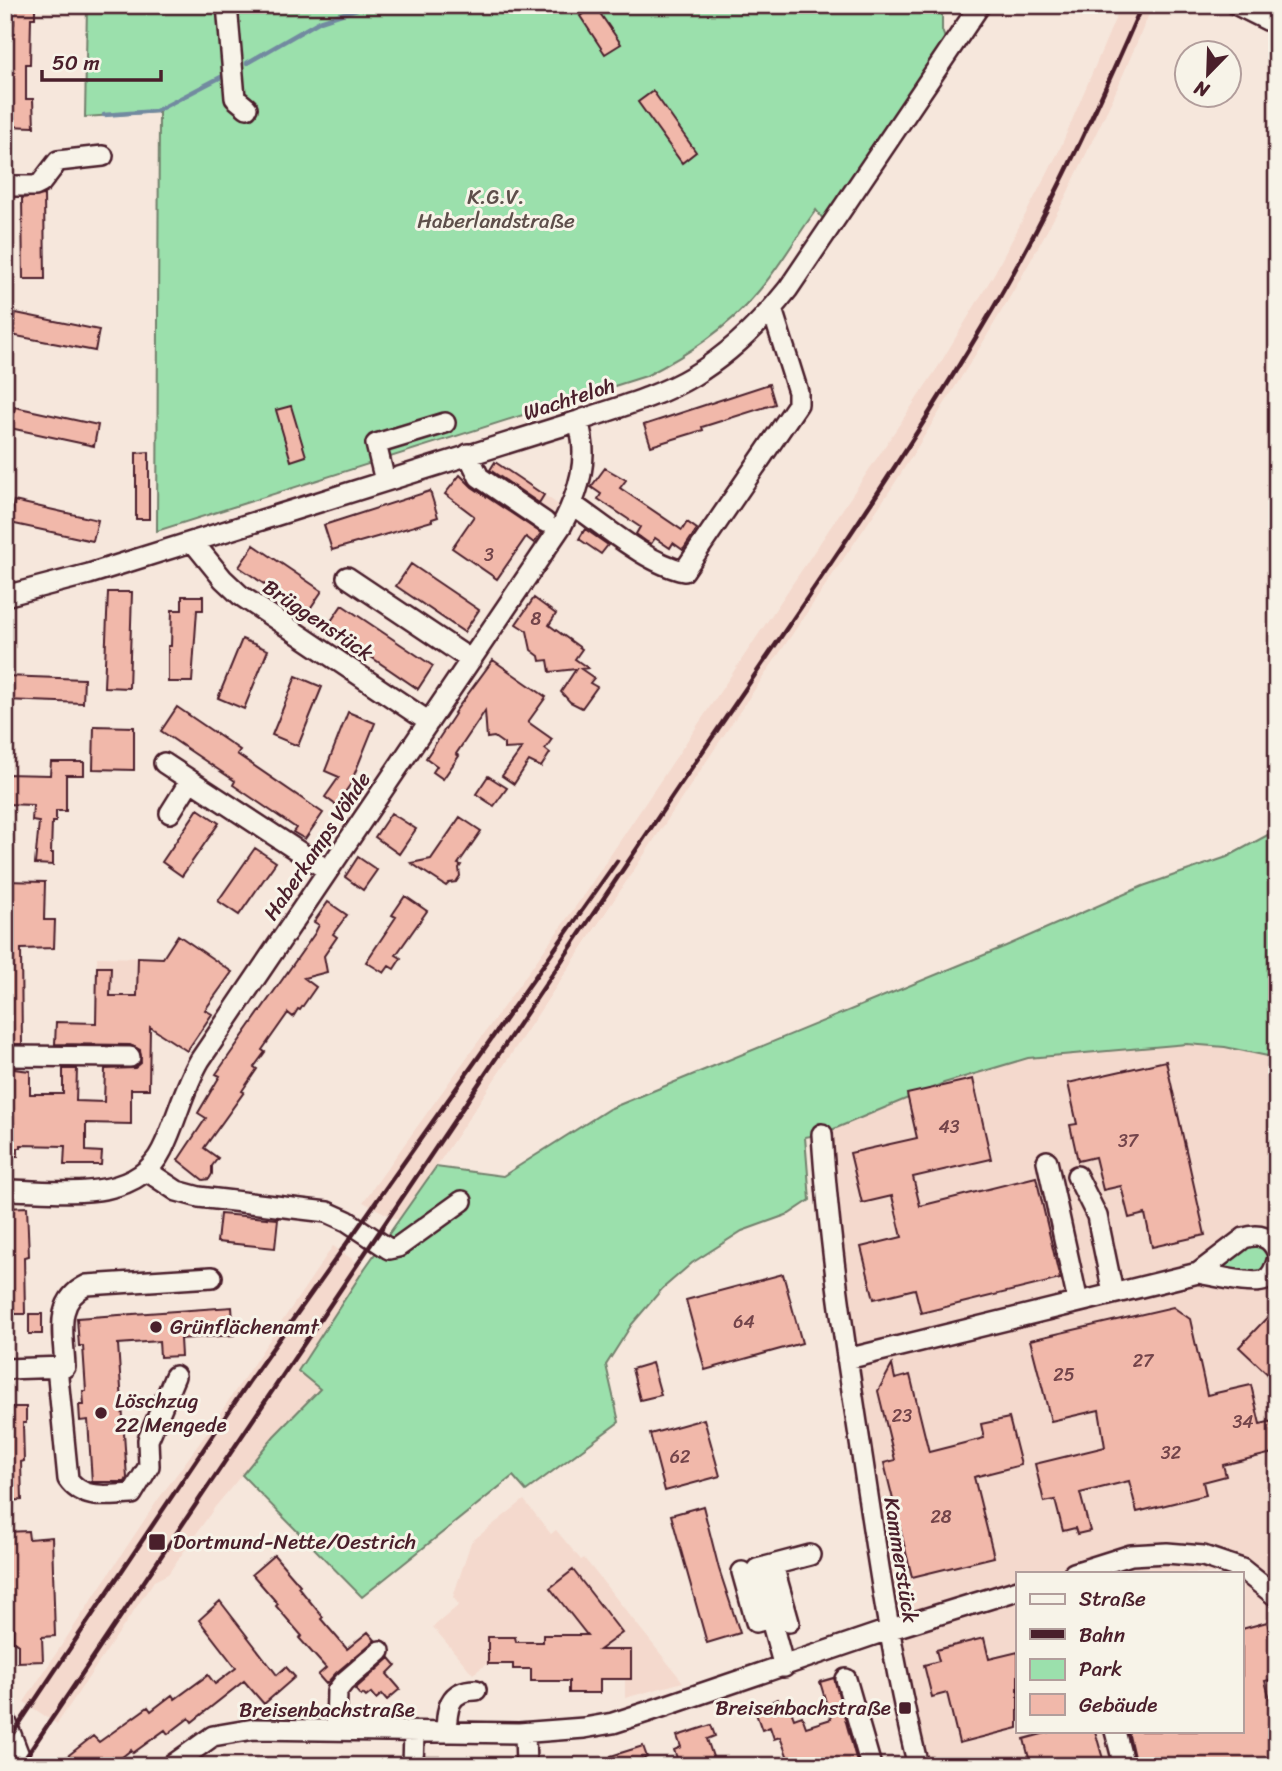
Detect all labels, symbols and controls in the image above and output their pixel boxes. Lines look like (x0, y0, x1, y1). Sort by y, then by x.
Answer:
scale bar (42, 38, 161, 82)
north arrow (1174, 38, 1244, 108)
text: 50 m (52, 44, 100, 82)
text: N (1188, 71, 1215, 107)
park label: K.G.V. Haberlandstraße (417, 178, 575, 240)
street label: Wachteloh (518, 366, 620, 432)
house number: 3 (484, 539, 494, 571)
street label: Brüggenstück (255, 569, 381, 671)
house number: 8 (531, 603, 542, 635)
street label: Haberkamps Vöhde (253, 763, 381, 929)
house number: 43 (938, 1111, 960, 1143)
house number: 37 (1118, 1125, 1140, 1157)
house number: 64 (733, 1306, 755, 1338)
place label: Grünflächenamt (170, 1308, 320, 1346)
marker: Grünflächenamt (148, 1319, 164, 1335)
house number: 27 (1133, 1345, 1155, 1377)
house number: 25 (1053, 1359, 1075, 1391)
place label: Löschzug 22 Mengede (115, 1382, 227, 1444)
house number: 23 (892, 1400, 912, 1432)
marker: Löschzug 22 Mengede (93, 1405, 109, 1421)
house number: 34 (1232, 1406, 1254, 1438)
house number: 32 (1161, 1437, 1181, 1469)
house number: 62 (670, 1441, 690, 1473)
street label: Kammerstück (872, 1494, 930, 1626)
house number: 28 (930, 1501, 952, 1533)
place label: Dortmund-Nette/Oestrich (173, 1523, 416, 1561)
marker: Dortmund-Nette/Oestrich (147, 1532, 167, 1552)
legend (1016, 1572, 1244, 1732)
text: Straße (1079, 1580, 1146, 1618)
text: Bahn (1079, 1616, 1125, 1654)
text: Park (1079, 1650, 1122, 1688)
text: Gebäude (1079, 1686, 1157, 1724)
place label: Breisenbachstraße (715, 1689, 891, 1727)
street label: Breisenbachstraße (239, 1691, 415, 1729)
marker: Breisenbachstraße (897, 1700, 913, 1716)

